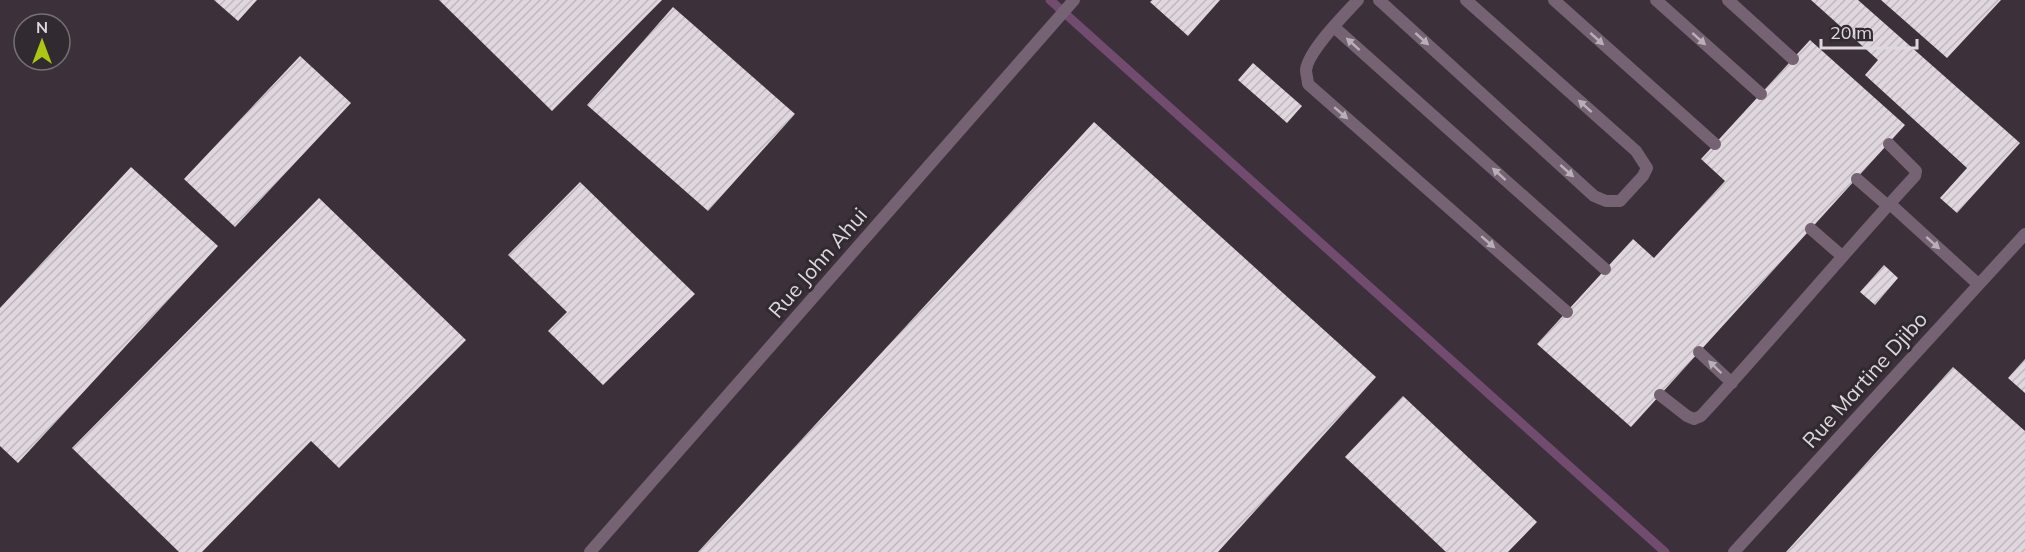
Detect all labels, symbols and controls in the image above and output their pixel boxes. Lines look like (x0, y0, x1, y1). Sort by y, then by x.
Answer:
north arrow (12, 12, 72, 72)
scale bar (1821, 12, 1917, 50)
text: N (36, 17, 48, 37)
text: 20 m (1830, 21, 1872, 44)
one-way arrow (1415, 32, 1430, 46)
one-way arrow (1589, 32, 1604, 45)
one-way arrow (1692, 32, 1707, 46)
one-way arrow (1346, 38, 1361, 51)
one-way arrow (1578, 100, 1593, 113)
one-way arrow (1333, 106, 1348, 119)
one-way arrow (1559, 164, 1574, 178)
one-way arrow (1491, 167, 1506, 181)
street label: Rue John Ahui (762, 202, 872, 323)
one-way arrow (1480, 235, 1495, 248)
one-way arrow (1925, 236, 1940, 249)
street label: Rue Martine Djibo (1796, 306, 1932, 453)
one-way arrow (1709, 361, 1723, 375)

